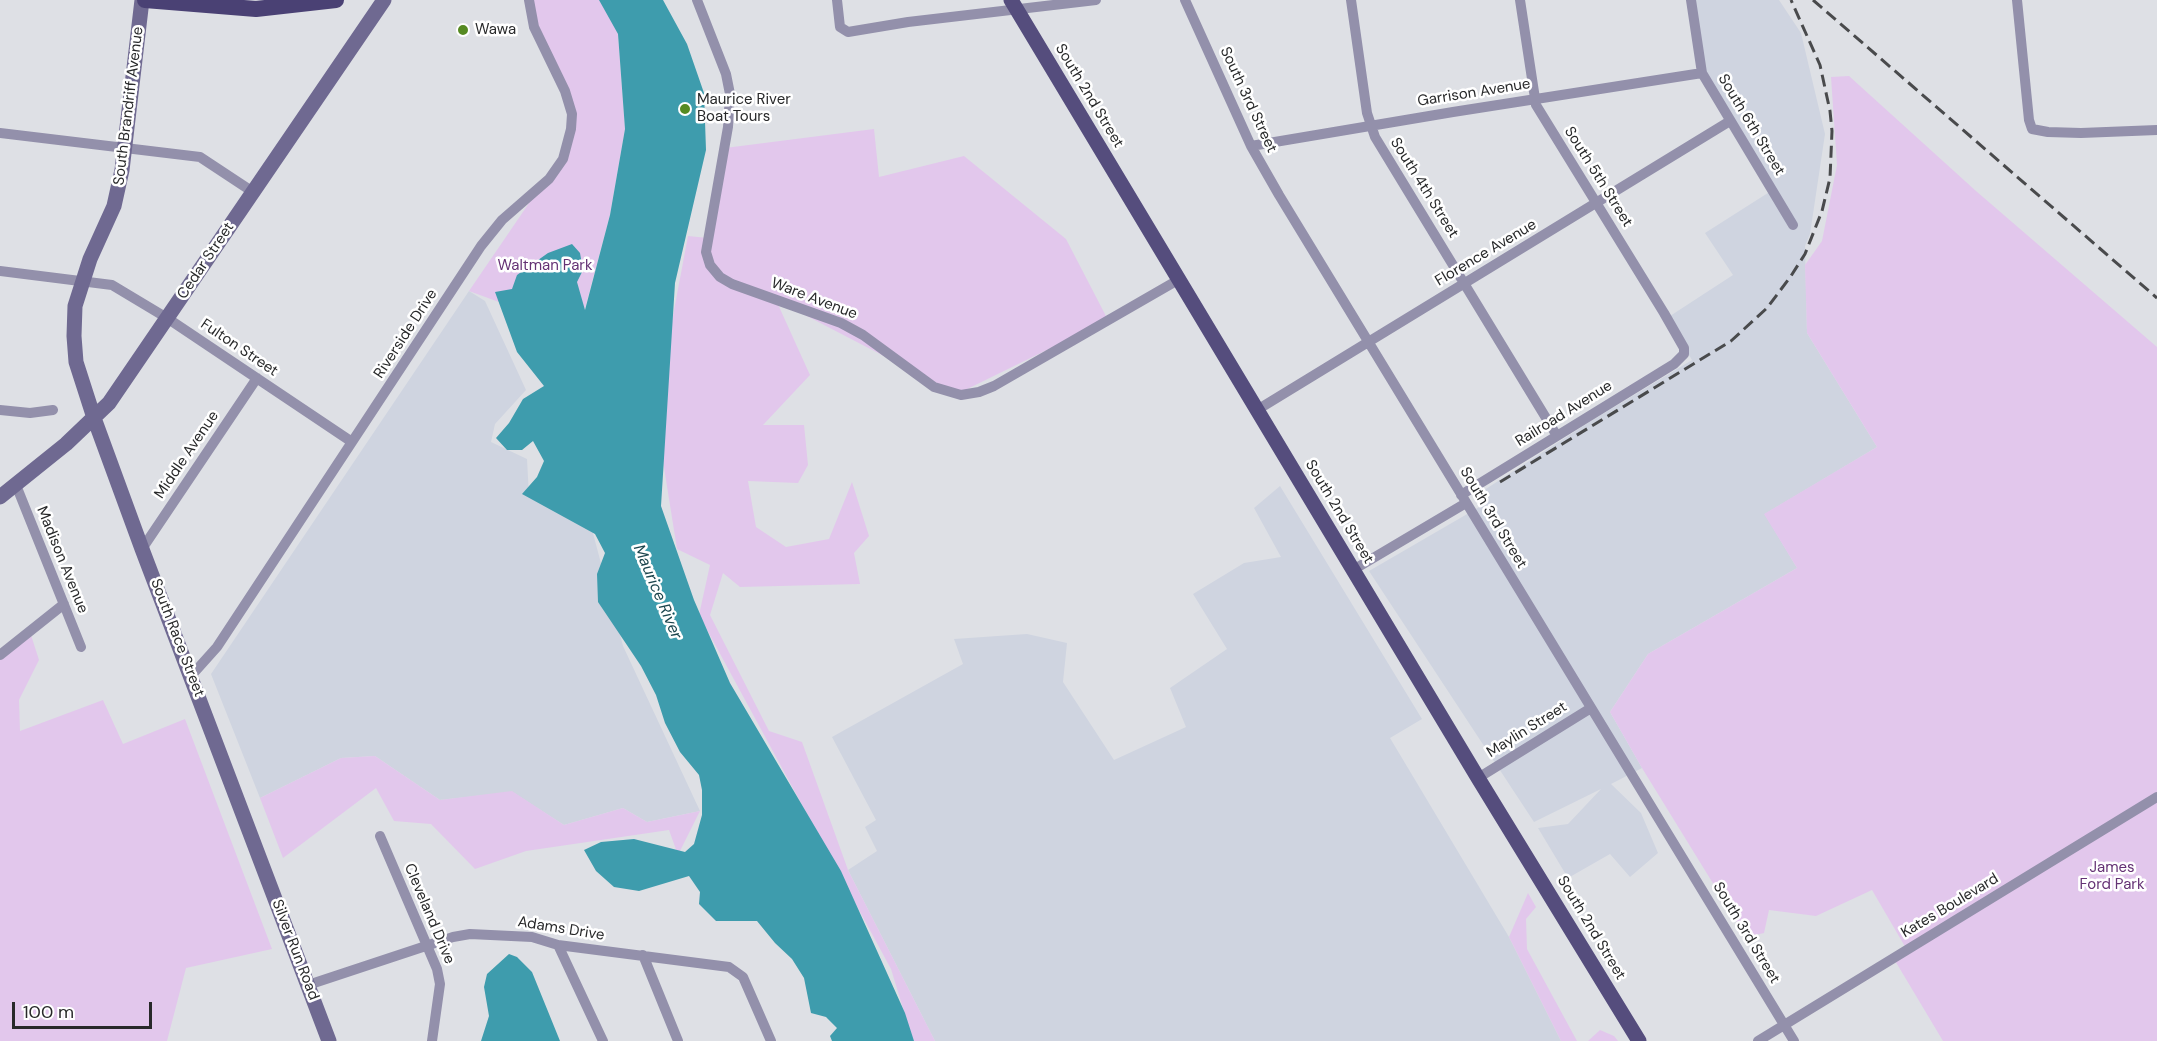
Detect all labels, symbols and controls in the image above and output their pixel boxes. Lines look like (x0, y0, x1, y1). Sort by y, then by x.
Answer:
place label: Wawa (475, 21, 516, 39)
marker: Wawa (456, 23, 470, 37)
street label: South Brandriff Avenue (110, 26, 148, 186)
street label: South 2nd Street (1051, 41, 1127, 151)
street label: South 3rd Street (1216, 44, 1280, 156)
street label: South 6th Street (1714, 71, 1788, 179)
street label: Garrison Avenue (1416, 75, 1532, 111)
place label: Maurice River Boat Tours (697, 91, 791, 126)
marker: Maurice River Boat Tours (678, 102, 692, 116)
street label: South 5th Street (1560, 124, 1636, 230)
street label: South 4th Street (1386, 135, 1462, 241)
street label: Florence Avenue (1432, 216, 1540, 290)
street label: Cedar Street (174, 219, 238, 303)
park label: Waltman Park (498, 257, 592, 275)
street label: Ware Avenue (768, 274, 860, 324)
street label: Riverside Drive (370, 286, 442, 382)
street label: Fulton Street (197, 315, 281, 381)
street label: Railroad Avenue (1512, 377, 1616, 451)
street label: Middle Avenue (151, 408, 223, 502)
street label: South 2nd Street (1301, 457, 1377, 567)
street label: South 3rd Street (1456, 464, 1530, 572)
street label: Madison Avenue (32, 504, 92, 616)
water label: Maurice River (628, 542, 686, 642)
street label: South Race Street (146, 576, 208, 700)
street label: Maylin Street (1484, 698, 1570, 762)
park label: James Ford Park (2080, 859, 2144, 894)
street label: Cleveland Drive (400, 861, 458, 967)
street label: Kates Boulevard (1898, 870, 2002, 942)
street label: South 2nd Street (1553, 873, 1629, 983)
street label: South 3rd Street (1709, 879, 1783, 987)
street label: Silver Run Road (268, 897, 322, 1003)
street label: Adams Drive (516, 913, 606, 945)
scale bar (15, 990, 154, 1028)
text: 100 m (23, 1000, 74, 1024)

